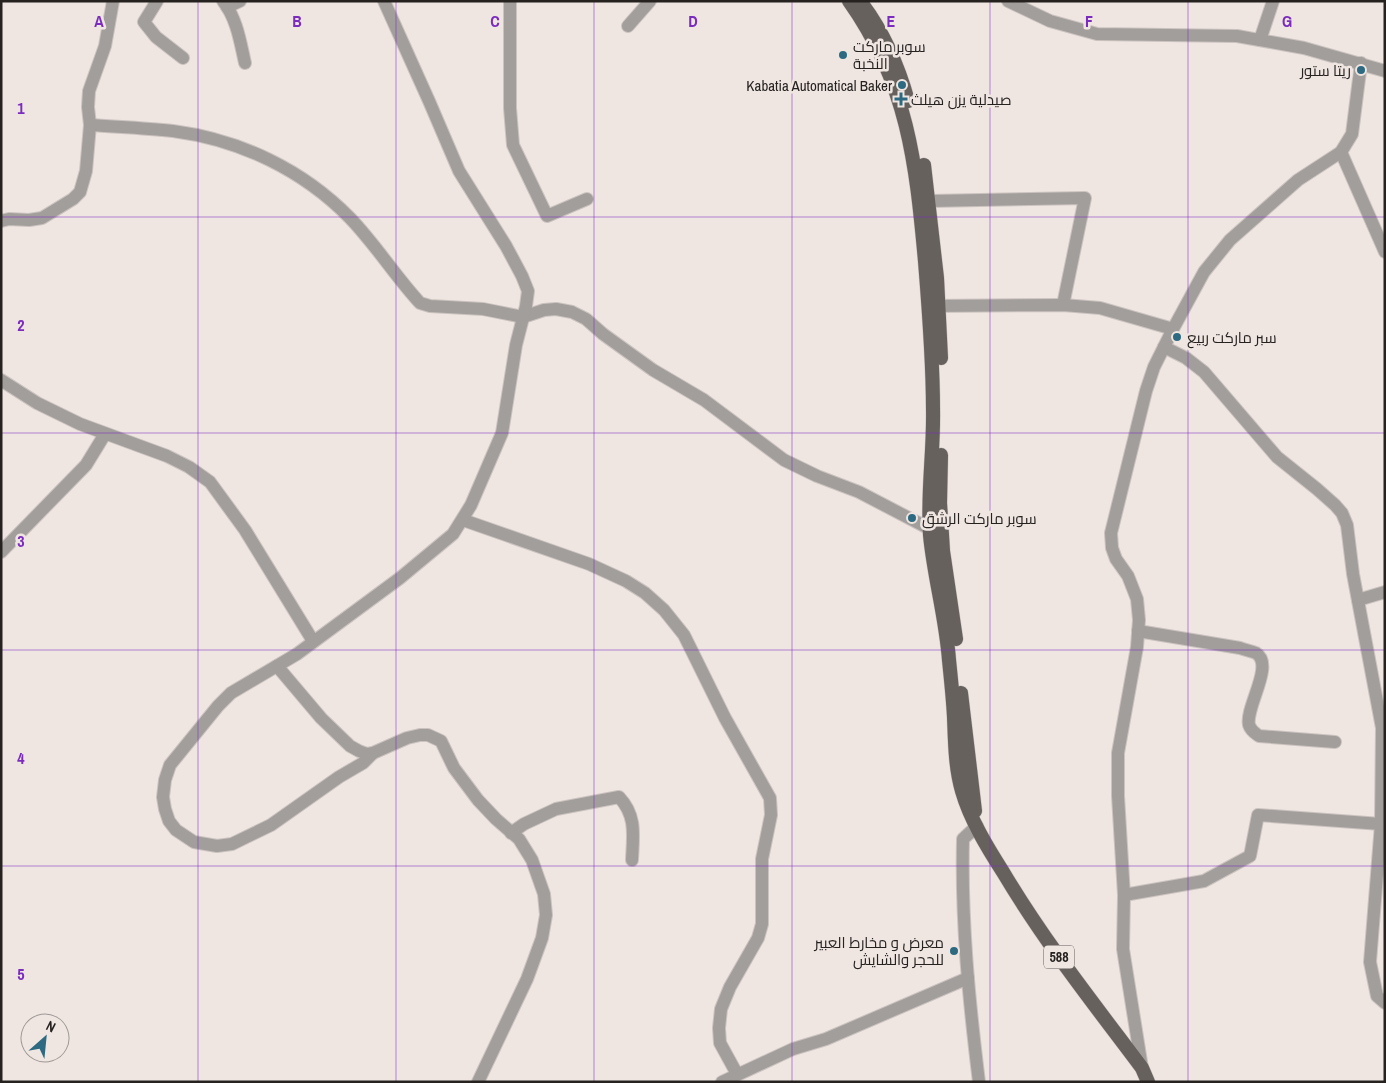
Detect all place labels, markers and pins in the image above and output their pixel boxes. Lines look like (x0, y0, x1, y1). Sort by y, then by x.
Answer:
place label: سوبر ماركت النخبة (853, 36, 926, 74)
marker: سوبر ماركت النخبة (837, 49, 849, 61)
place label: ريتا ستور (1299, 60, 1351, 81)
marker: ريتا ستور (1355, 64, 1367, 76)
place label: Kabatia Automatical Baker (746, 75, 892, 96)
marker: Kabatia Automatical Baker (896, 79, 908, 91)
place label: صيدلية يزن هيلث (911, 89, 1012, 110)
marker: صيدلية يزن هيلث (895, 93, 907, 105)
place label: سبر ماركت ربيع (1187, 327, 1277, 349)
marker: سبر ماركت ربيع (1171, 331, 1183, 343)
place label: سوبر ماركت الرشق (922, 508, 1037, 529)
marker: سوبر ماركت الرشق (906, 512, 918, 524)
place label: معرض و مخارط العبير للحجر والشايش (814, 932, 944, 970)
marker: معرض و مخارط العبير للحجر والشايش (948, 945, 960, 957)

